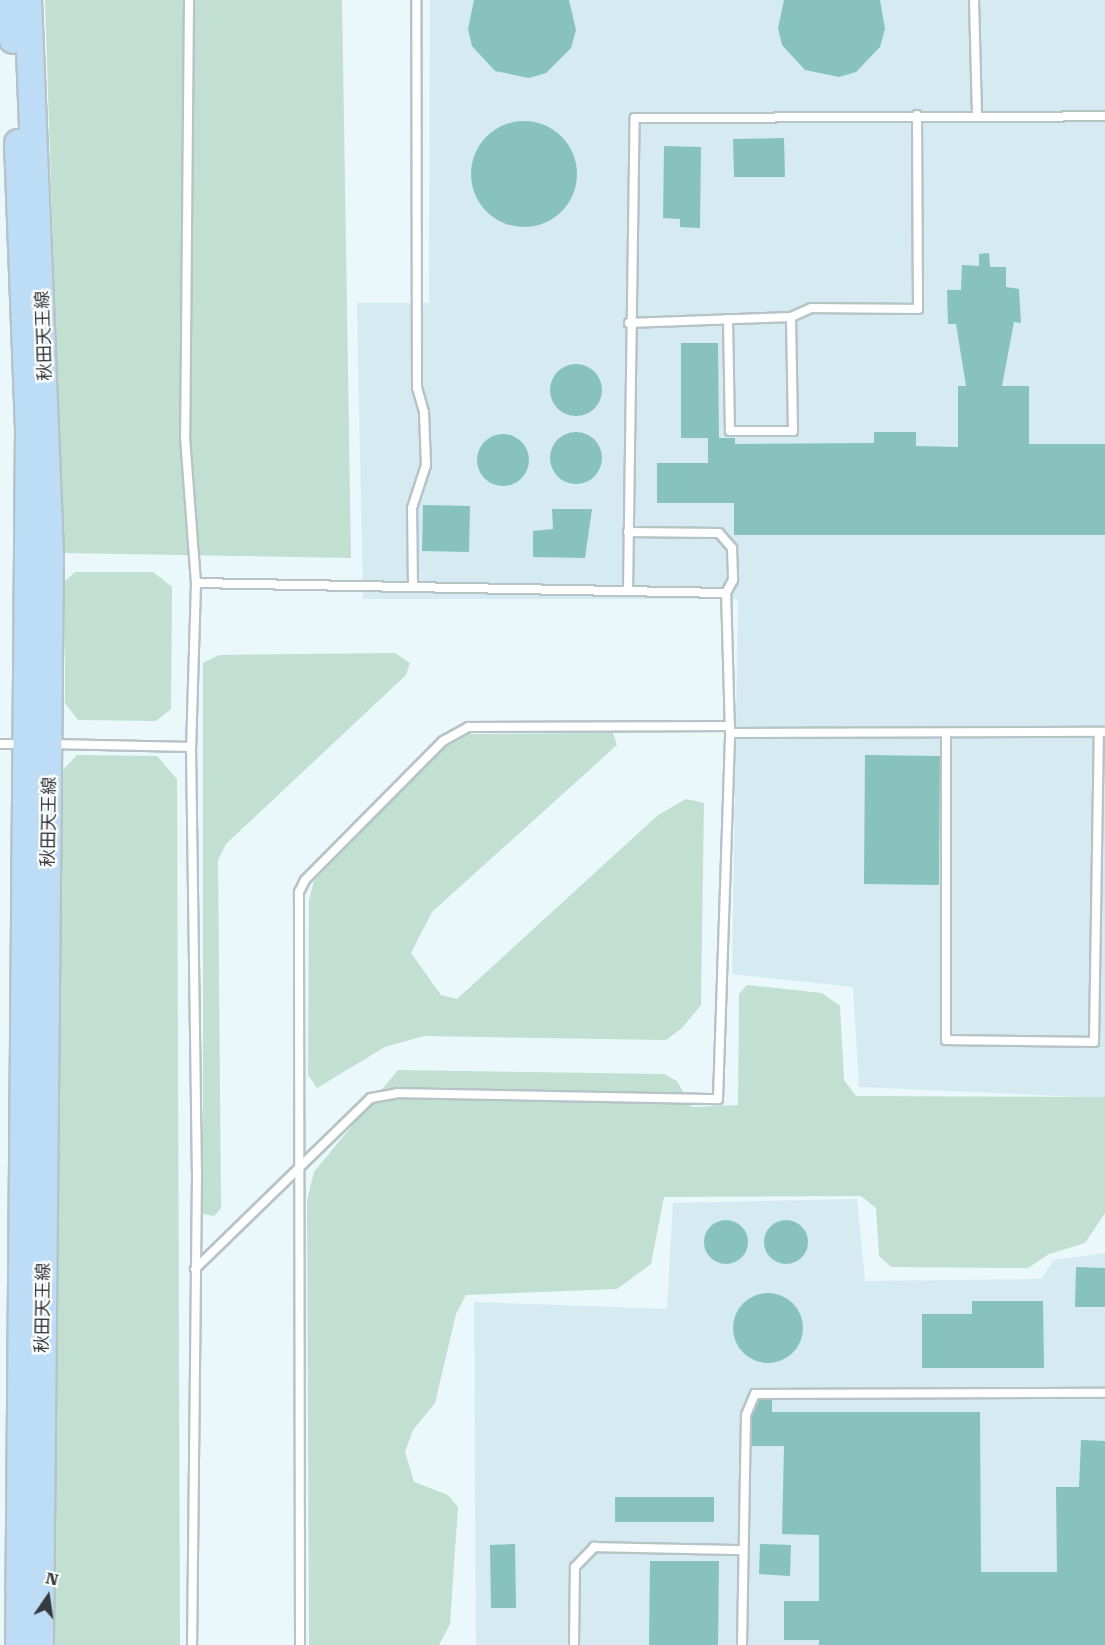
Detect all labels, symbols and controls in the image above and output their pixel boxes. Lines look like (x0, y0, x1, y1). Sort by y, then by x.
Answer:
street label: 秋田天王線 (32, 291, 56, 381)
street label: 秋田天王線 (37, 777, 61, 867)
street label: 秋田天王線 (31, 1263, 55, 1353)
north arrow (18, 1567, 78, 1627)
text: N (44, 1568, 60, 1590)

